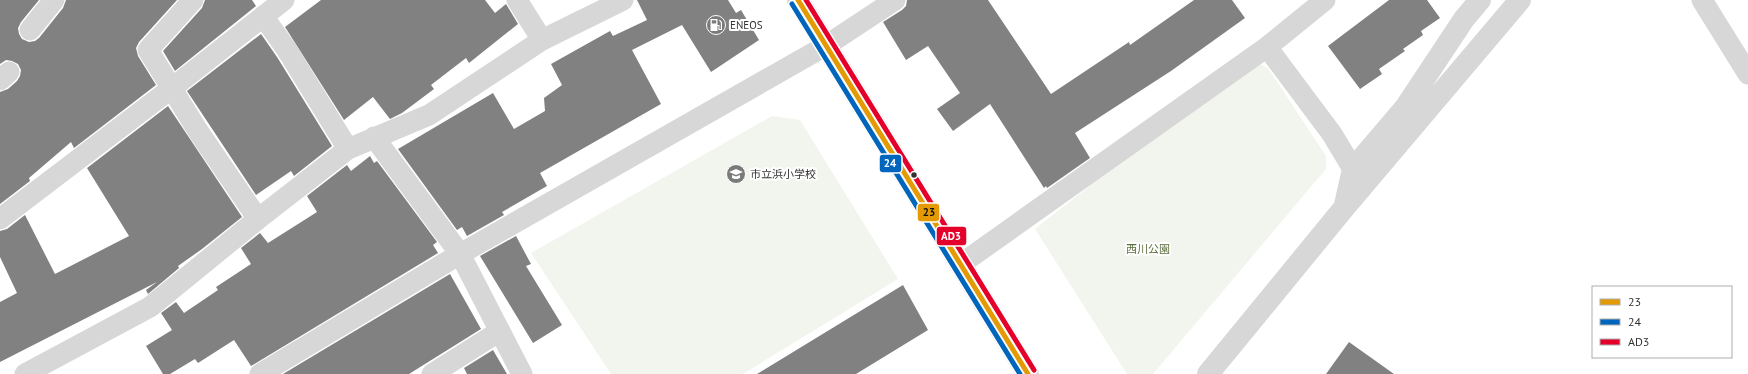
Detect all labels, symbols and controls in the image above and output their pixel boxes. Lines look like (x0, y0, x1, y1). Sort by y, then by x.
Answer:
fuel station icon: ENEOS (705, 14, 727, 36)
place label: ENEOS (730, 18, 763, 32)
line badge: 24 (879, 154, 902, 173)
text: 24 (884, 156, 897, 170)
school or university icon: 市立浜小学校 (725, 163, 747, 185)
place label: 市立浜小学校 (750, 167, 816, 181)
unlabelled marker (909, 170, 919, 180)
line badge: 23 (917, 203, 940, 222)
text: 23 (923, 205, 935, 219)
line badge: AD3 (936, 226, 967, 246)
text: AD3 (941, 229, 961, 243)
park label: 西川公園 (1126, 242, 1170, 256)
legend (1592, 286, 1732, 358)
text: 23 (1628, 294, 1641, 309)
text: 24 (1628, 314, 1642, 329)
text: AD3 (1628, 334, 1649, 349)

